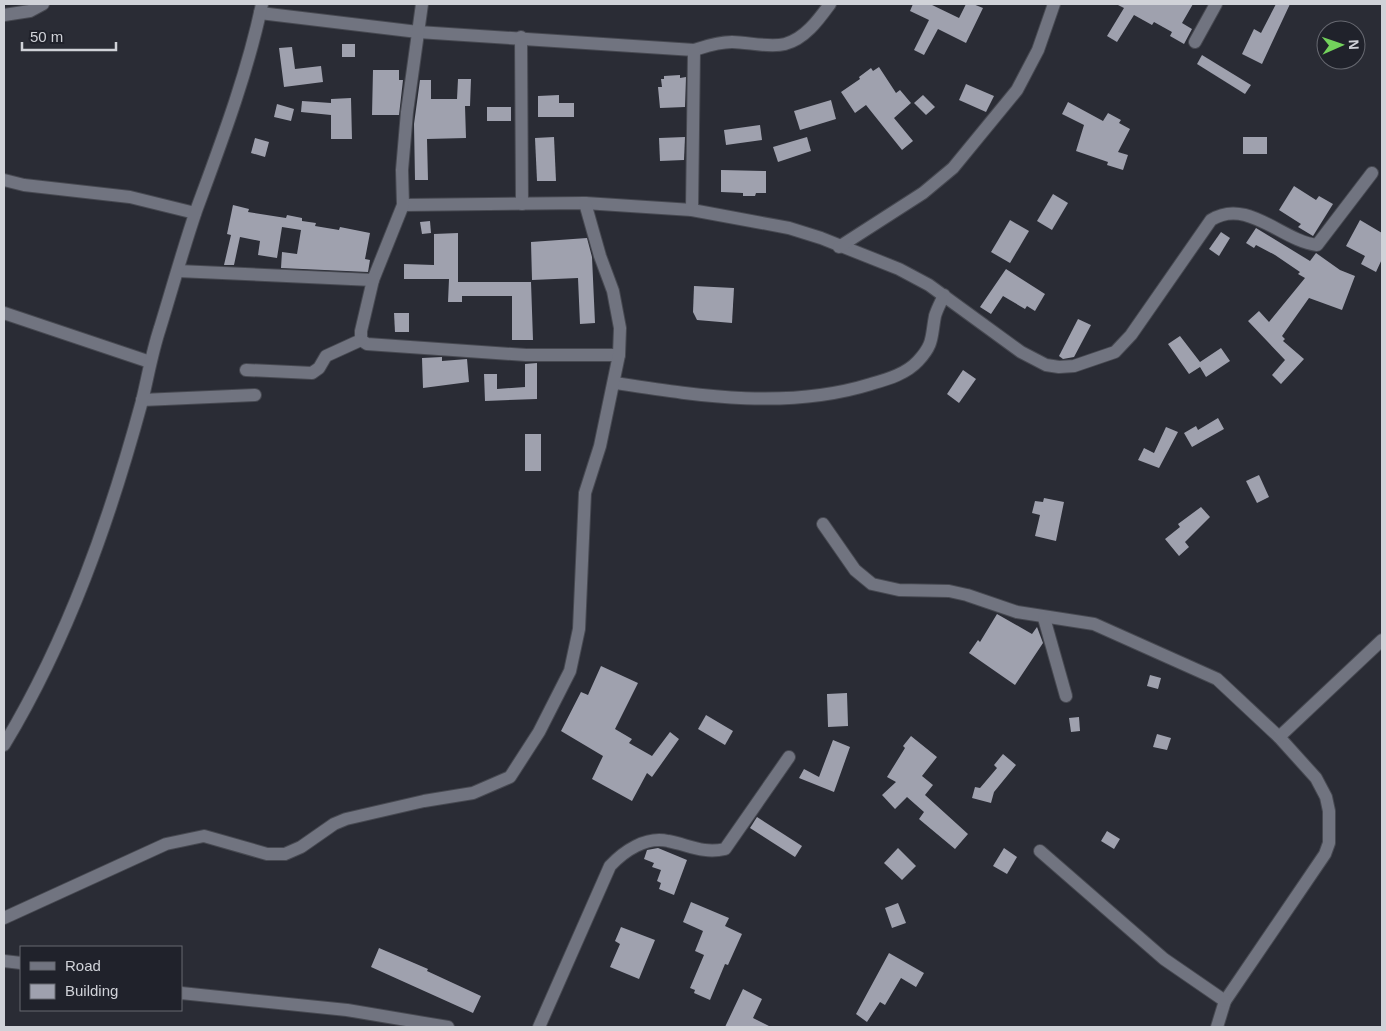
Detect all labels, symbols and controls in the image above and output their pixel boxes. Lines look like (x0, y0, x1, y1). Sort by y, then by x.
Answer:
scale bar (22, 20, 116, 52)
north arrow (1316, 20, 1366, 70)
text: 50 m (30, 28, 63, 45)
text: N (1346, 39, 1362, 50)
legend (20, 946, 182, 1011)
text: Road (65, 957, 101, 974)
text: Building (65, 982, 118, 999)

